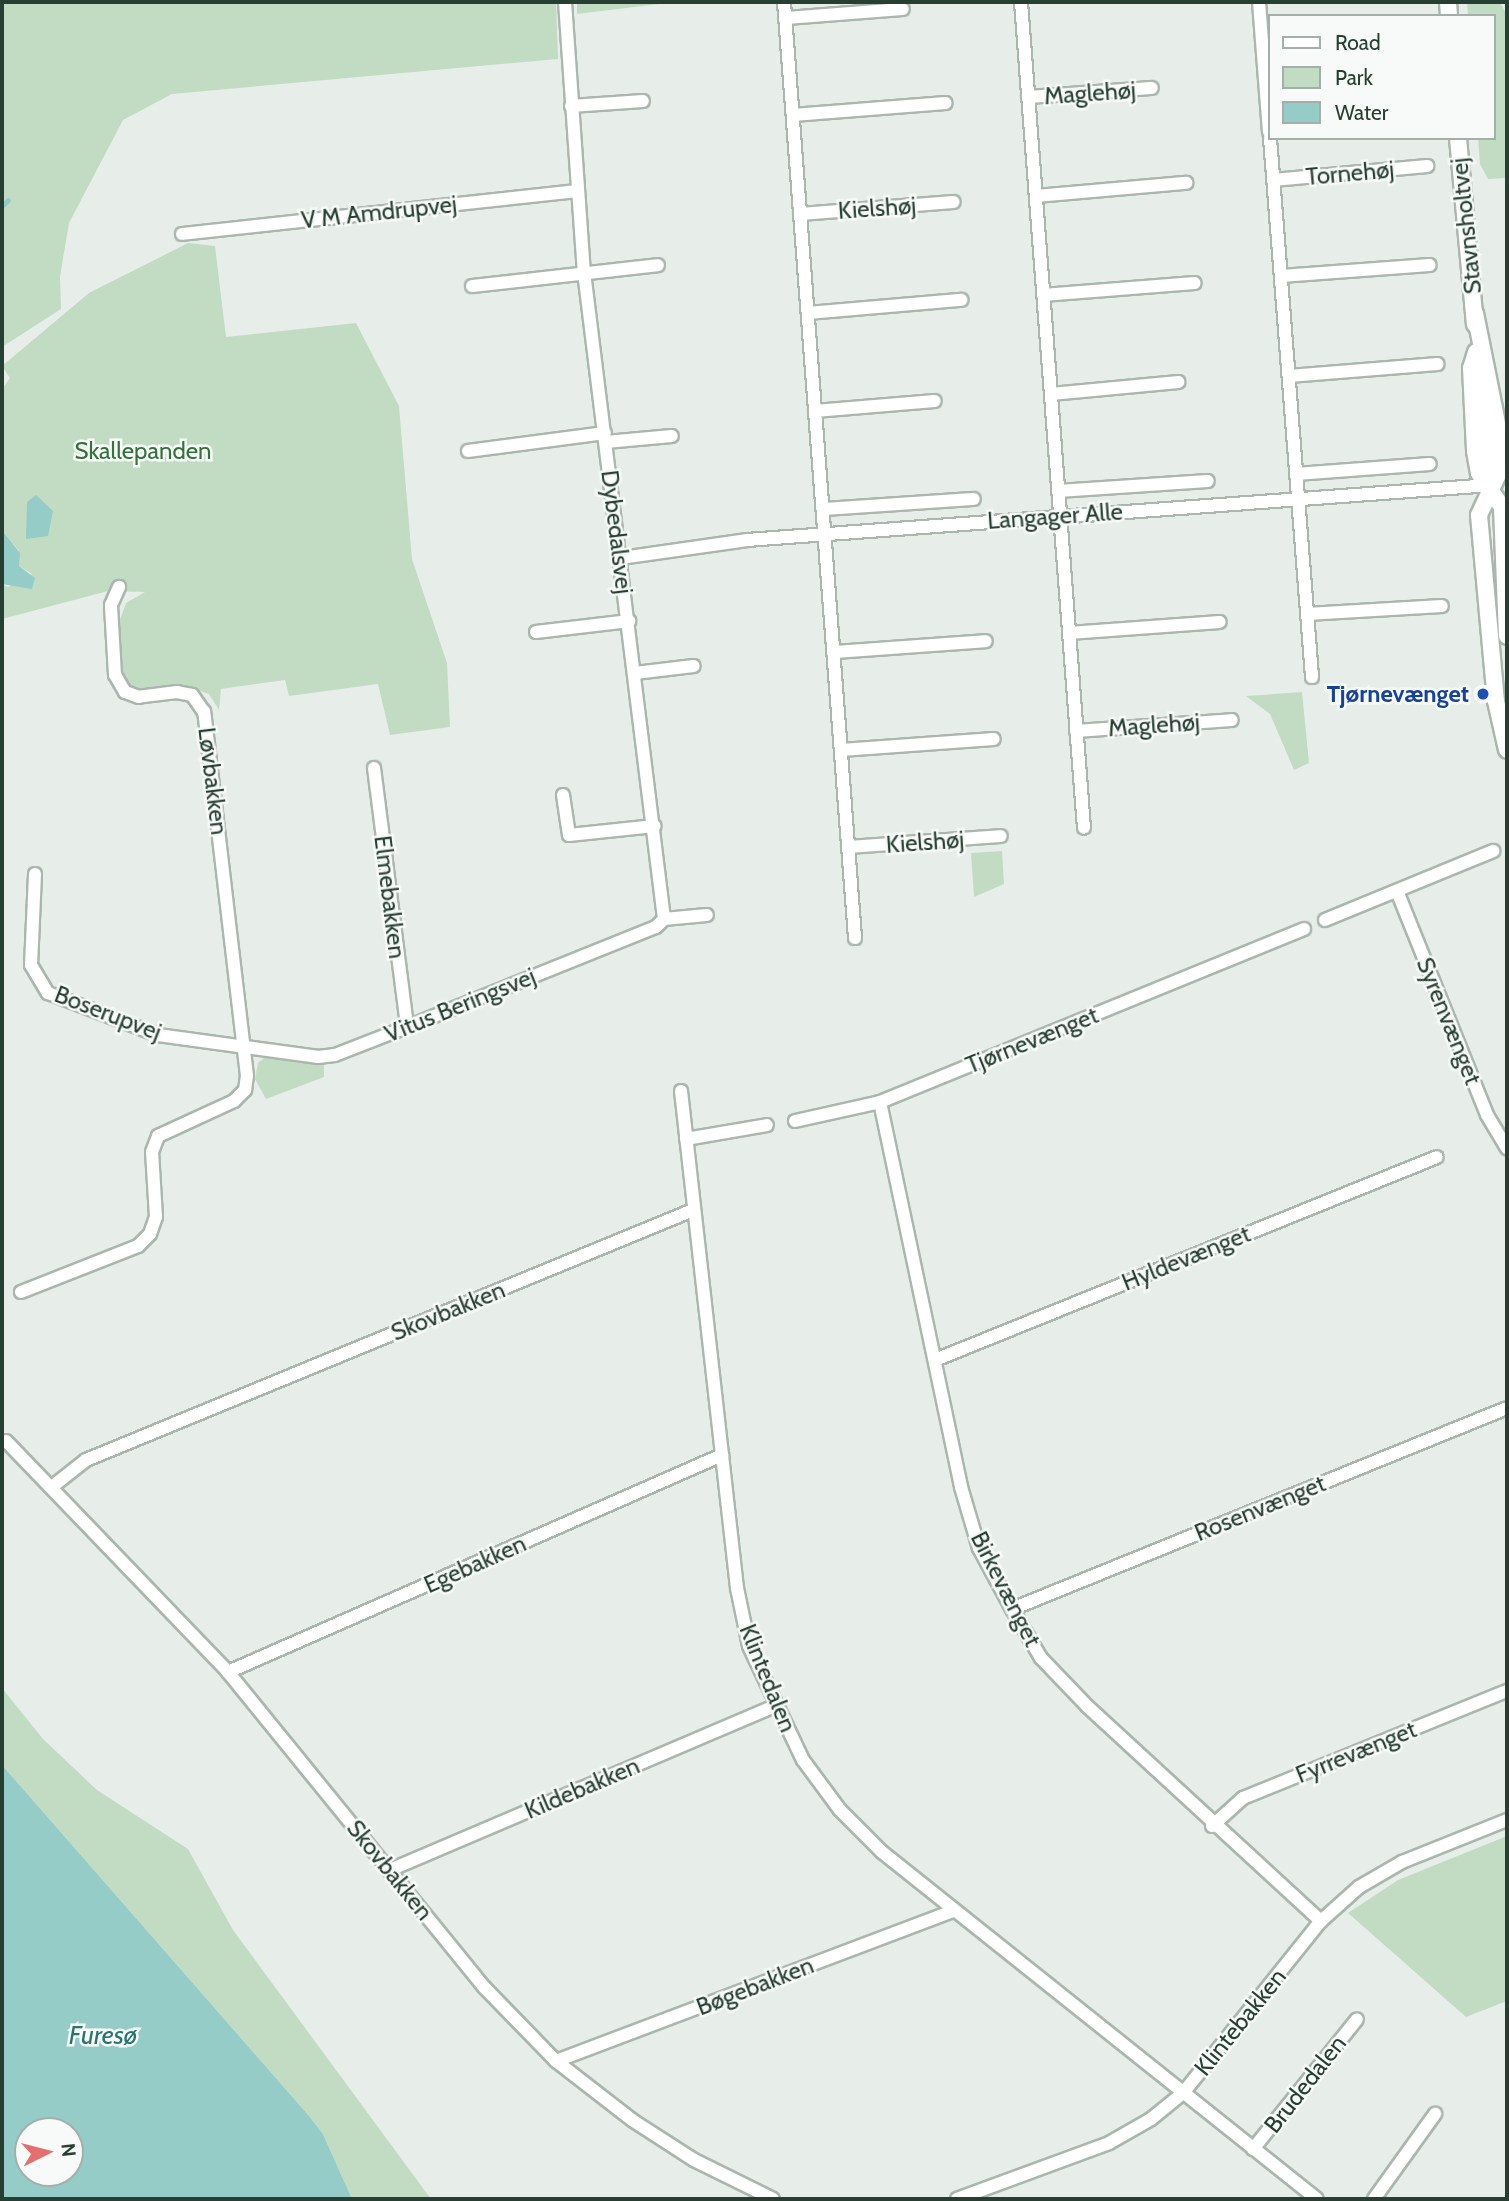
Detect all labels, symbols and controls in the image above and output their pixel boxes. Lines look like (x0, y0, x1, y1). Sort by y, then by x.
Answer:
legend (1268, 14, 1495, 140)
text: Road (1335, 30, 1381, 55)
text: Park (1335, 65, 1373, 90)
street label: Maglehøj (1043, 75, 1137, 111)
text: Water (1335, 100, 1388, 125)
street label: Tornehøj (1305, 155, 1395, 191)
street label: Stavnsholtvej (1445, 156, 1487, 296)
street label: V M Amdrupvej (300, 190, 458, 234)
street label: Kielshøj (837, 191, 917, 225)
park label: Skallepanden (75, 437, 211, 465)
street label: Dybedalsvej (595, 468, 639, 596)
street label: Langager Alle (986, 497, 1124, 535)
place label: Tjørnevænget (1327, 680, 1469, 708)
marker: Tjørnevænget (1475, 686, 1491, 702)
street label: Maglehøj (1107, 707, 1201, 743)
street label: Løvbakken (192, 726, 234, 836)
street label: Kielshøj (885, 825, 965, 859)
street label: Elmebakken (368, 834, 412, 960)
street label: Syrenvænget (1410, 953, 1488, 1089)
street label: Vitus Beringsvej (380, 962, 540, 1048)
street label: Boserupvej (51, 979, 165, 1047)
street label: Tjørnevænget (962, 1000, 1102, 1080)
street label: Hyldevænget (1118, 1219, 1254, 1297)
street label: Skovbakken (387, 1275, 509, 1347)
street label: Rosenvænget (1190, 1469, 1330, 1547)
street label: Birkevænget (965, 1527, 1047, 1651)
street label: Egebakken (419, 1529, 531, 1599)
street label: Klintedalen (733, 1620, 803, 1736)
street label: Fyrrevænget (1291, 1715, 1421, 1789)
street label: Kildebakken (520, 1751, 644, 1825)
street label: Skovbakken (341, 1814, 439, 1926)
street label: Bøgebakken (692, 1950, 818, 2022)
street label: Klintebakken (1188, 1963, 1292, 2081)
water label: Furesø (69, 2020, 137, 2052)
street label: Brudedalen (1258, 2029, 1352, 2139)
north arrow (14, 2117, 84, 2187)
text: N (56, 2142, 81, 2158)

